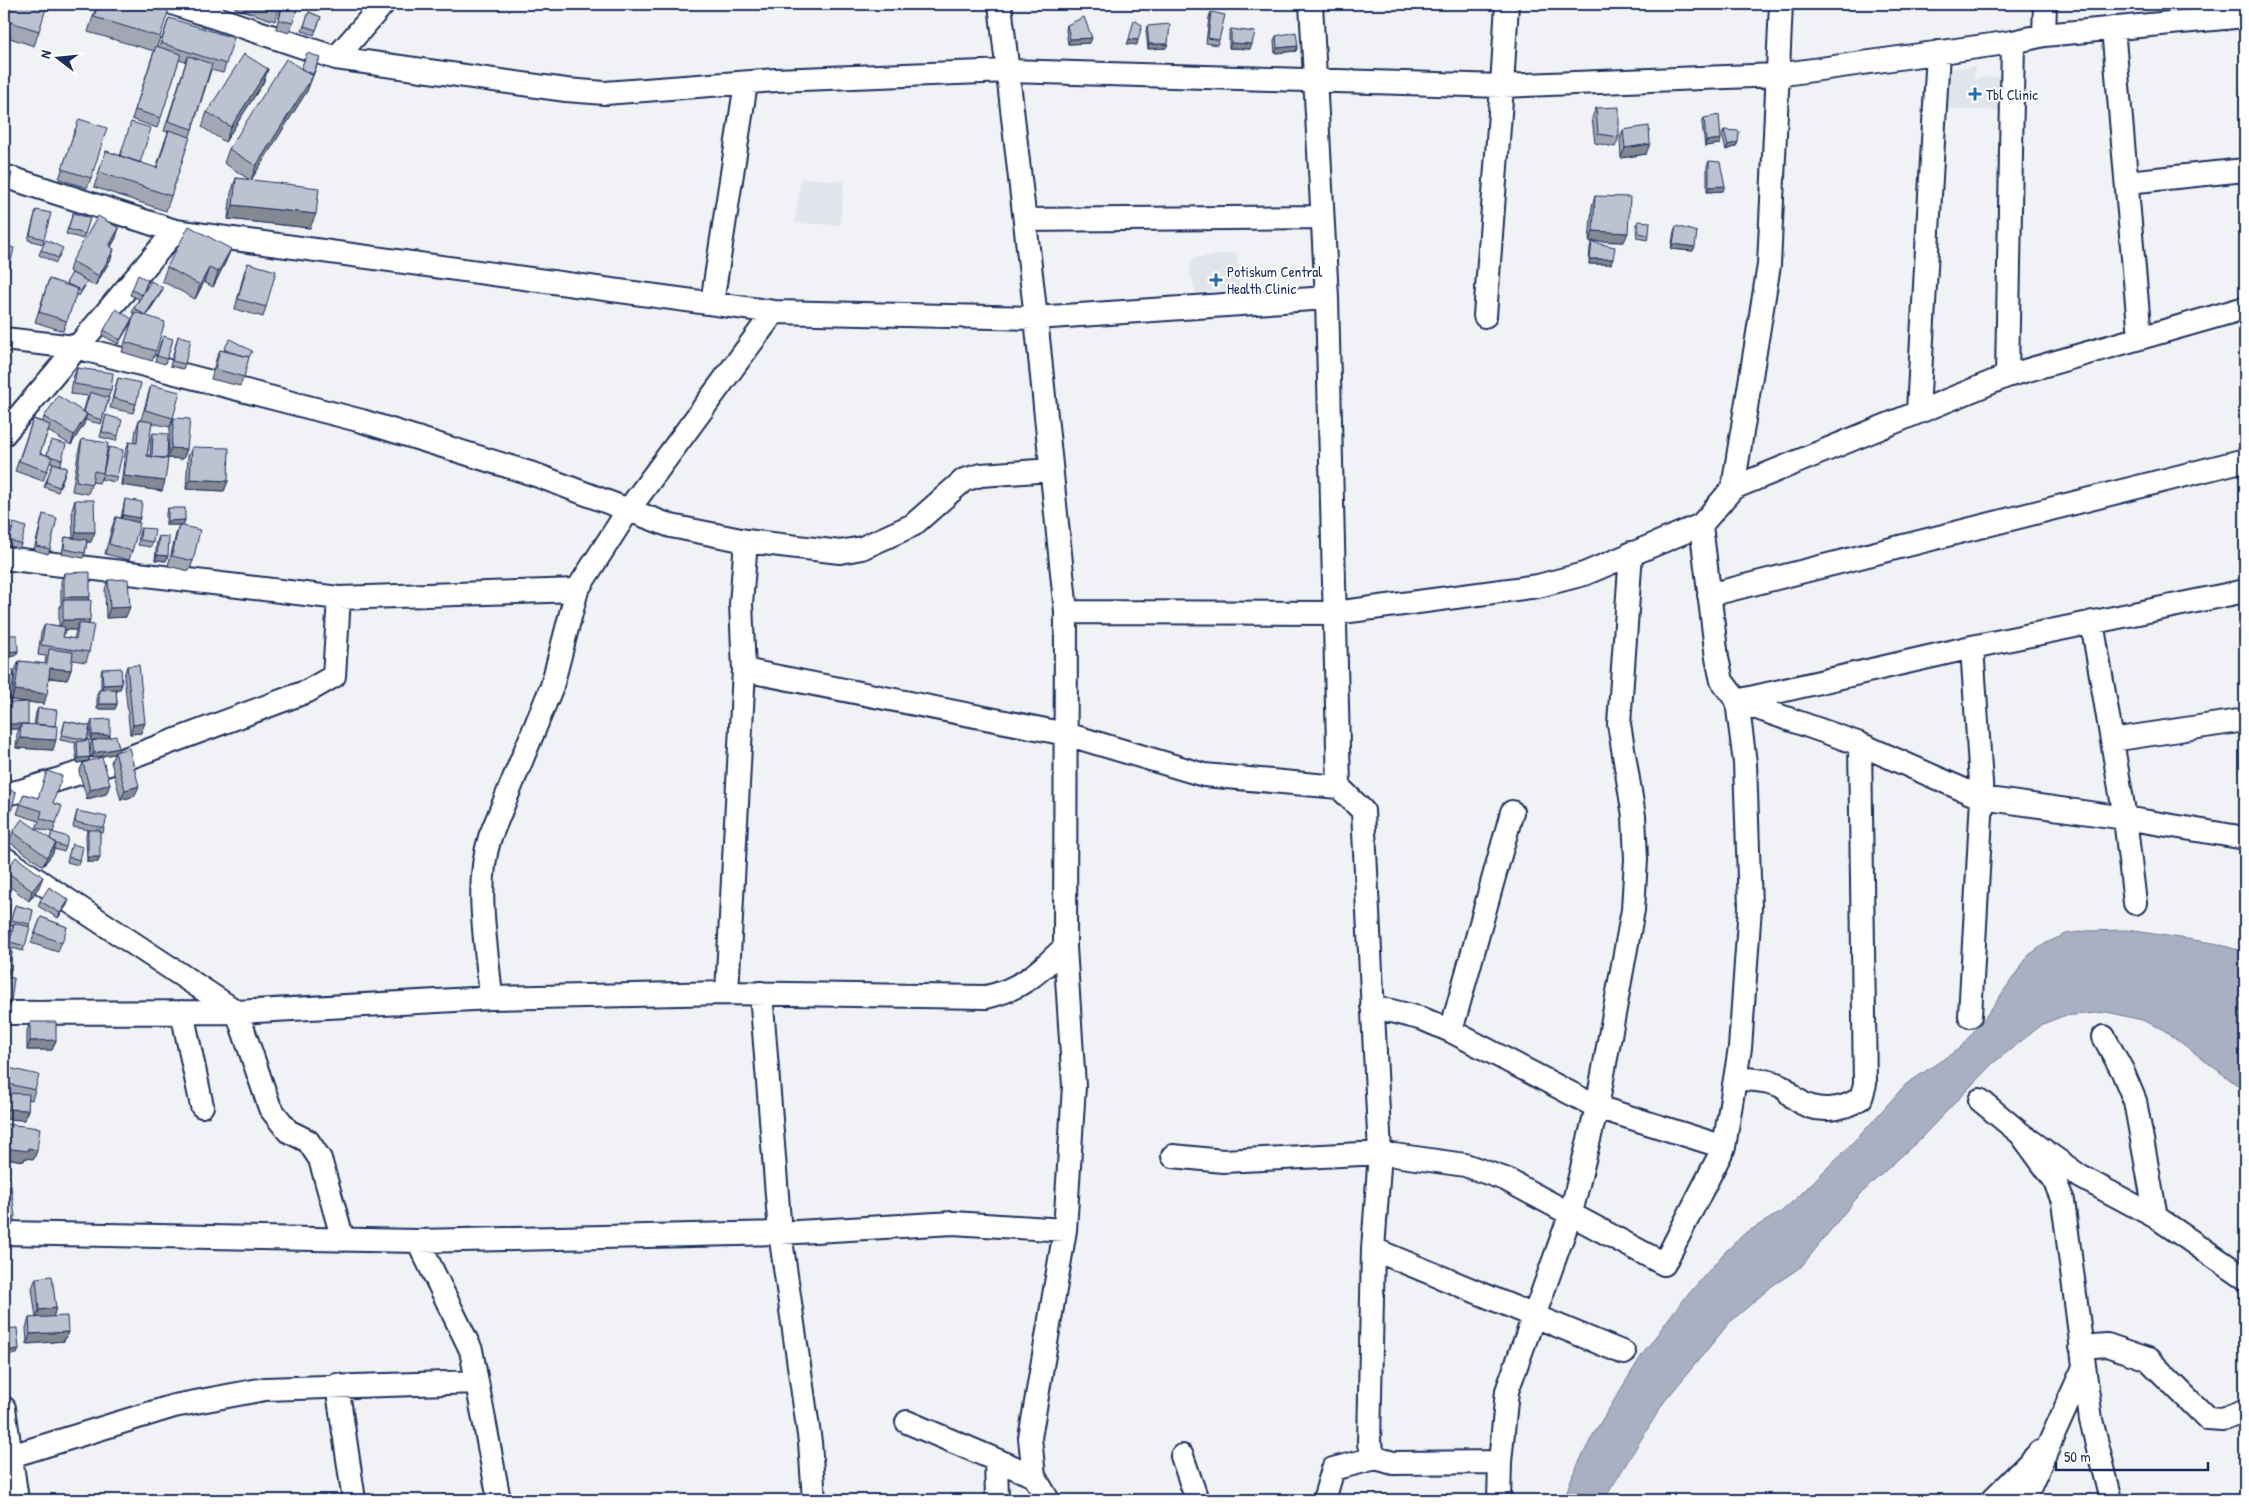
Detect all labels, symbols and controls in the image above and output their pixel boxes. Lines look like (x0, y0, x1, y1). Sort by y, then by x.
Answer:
north arrow (32, 32, 82, 82)
text: N (35, 48, 55, 60)
place label: Tbl Clinic (1986, 84, 2038, 105)
marker: Tbl Clinic (1968, 87, 1982, 101)
place label: Potiskum Central Health Clinic (1227, 261, 1322, 299)
marker: Potiskum Central Health Clinic (1209, 273, 1223, 287)
scale bar (2056, 1439, 2209, 1471)
text: 50 m (2064, 1446, 2091, 1467)

